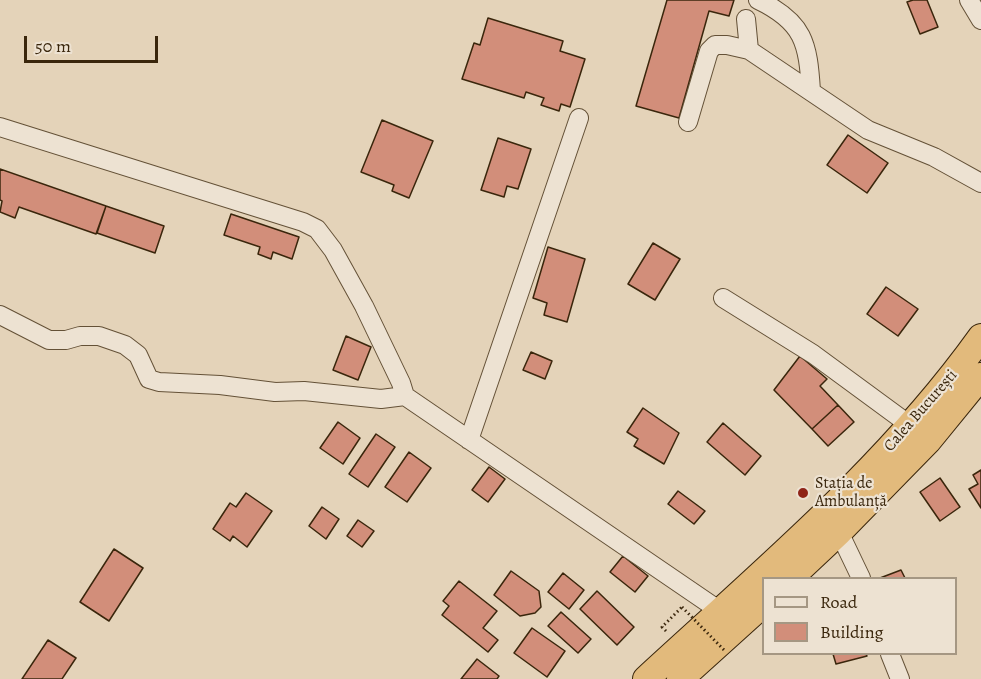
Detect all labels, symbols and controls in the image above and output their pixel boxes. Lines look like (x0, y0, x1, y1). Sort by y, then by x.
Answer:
scale bar (27, 24, 160, 62)
text: 50 m (35, 34, 71, 58)
street label: Calea București (880, 366, 962, 456)
place label: Stația de Ambulanță (815, 474, 887, 512)
marker: Stația de Ambulanță (796, 486, 810, 500)
legend (762, 577, 957, 655)
text: Road (820, 590, 857, 614)
text: Building (820, 620, 884, 644)

